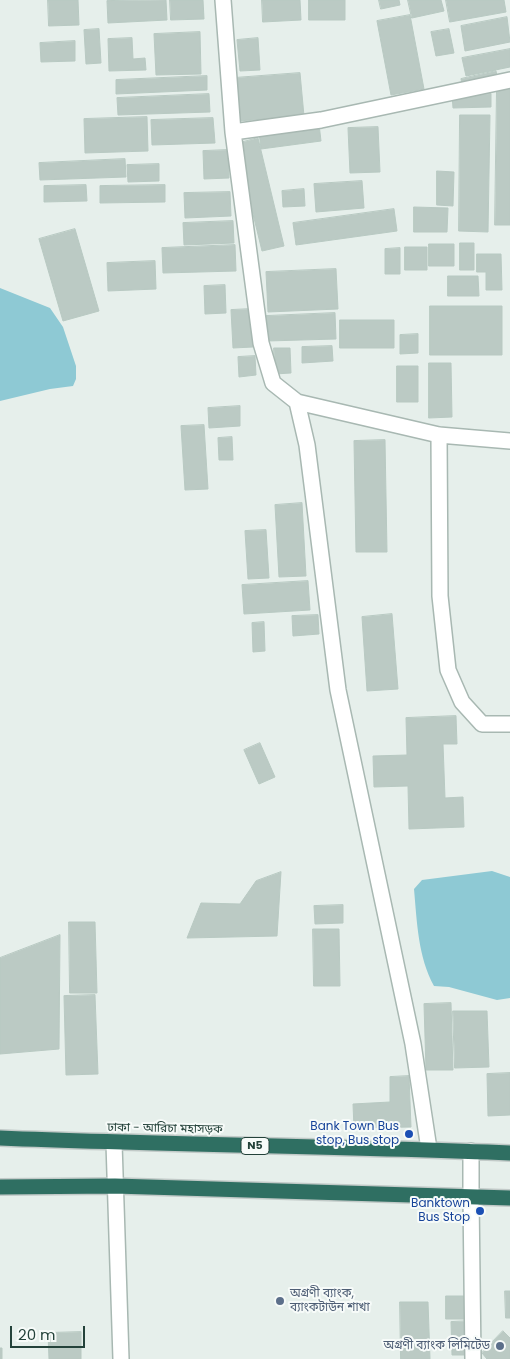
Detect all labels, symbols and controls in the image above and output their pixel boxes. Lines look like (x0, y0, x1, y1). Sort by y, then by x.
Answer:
place label: Bank Town Bus stop, Bus stop (310, 1120, 399, 1148)
street label: ঢাকা - আরিচা মহাসড়ক (107, 1121, 223, 1137)
marker: Bank Town Bus stop, Bus stop (403, 1128, 415, 1140)
road number: N5 (241, 1138, 269, 1154)
place label: Banktown Bus Stop (411, 1197, 470, 1225)
marker: Banktown Bus Stop (474, 1205, 486, 1217)
place label: অগ্রণী ব্যাংক, ব্যাংকটাউন শাখা (290, 1287, 370, 1315)
marker: অগ্রণী ব্যাংক, ব্যাংকটাউন শাখা (274, 1295, 286, 1307)
scale bar (12, 1316, 88, 1348)
text: 20 m (18, 1324, 56, 1345)
place label: অগ্রণী ব্যাংক লিমিটেড (383, 1339, 490, 1353)
marker: অগ্রণী ব্যাংক লিমিটেড (494, 1340, 506, 1352)

